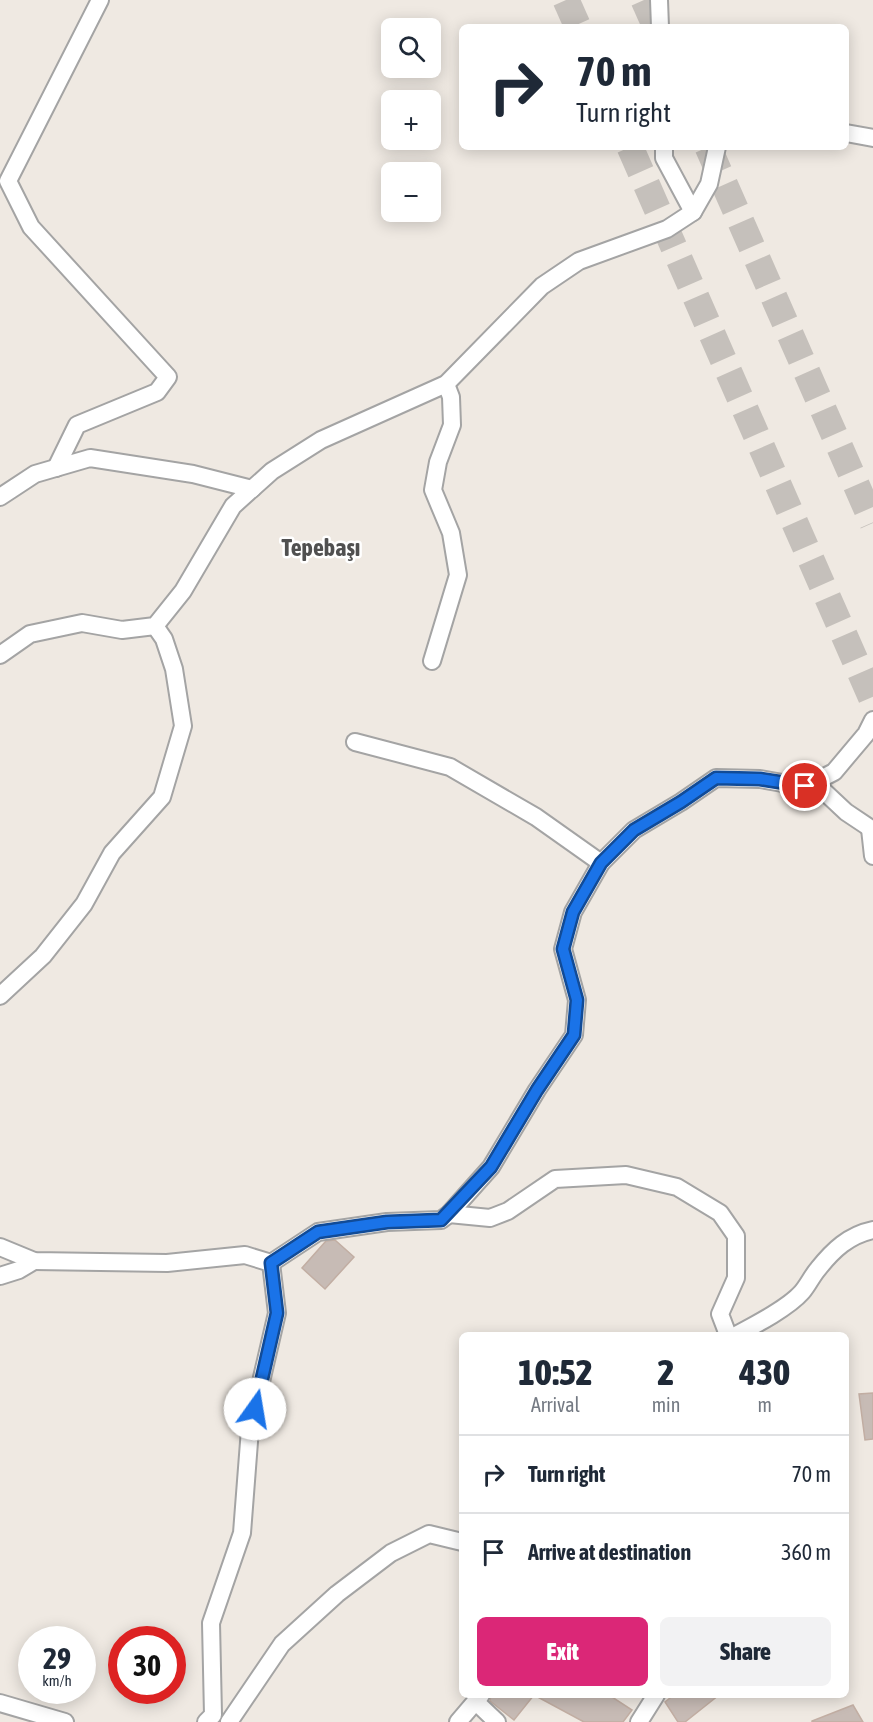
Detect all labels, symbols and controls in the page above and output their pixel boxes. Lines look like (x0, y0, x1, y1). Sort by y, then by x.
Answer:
map controls (381, 18, 441, 222)
button: search (381, 18, 441, 78)
text: 70 m (576, 47, 651, 95)
icon: right (477, 48, 555, 126)
button: + (381, 90, 441, 150)
text: Turn right (576, 97, 671, 128)
button: − (381, 162, 441, 222)
district label: Tepebaşı (282, 534, 360, 561)
pin (779, 760, 830, 811)
icon: arrive (788, 769, 821, 802)
text: 10:52 (518, 1351, 593, 1393)
text: 2 (658, 1351, 674, 1393)
text: 430 (739, 1351, 790, 1393)
position arrow (223, 1377, 287, 1441)
text: Arrival (531, 1393, 580, 1416)
text: min (652, 1393, 680, 1416)
text: m (757, 1393, 772, 1416)
icon: right (477, 1458, 510, 1491)
text: Turn right (528, 1461, 605, 1487)
text: 70 m (791, 1461, 831, 1487)
icon: arrive (477, 1536, 510, 1569)
text: Arrive at destination (528, 1539, 691, 1565)
text: 360 m (781, 1539, 831, 1565)
button: Exit (477, 1617, 648, 1686)
button: Share (660, 1617, 831, 1686)
speed limit sign: 30 (108, 1626, 186, 1704)
text: 29 (43, 1641, 71, 1675)
text: km/h (42, 1672, 72, 1689)

